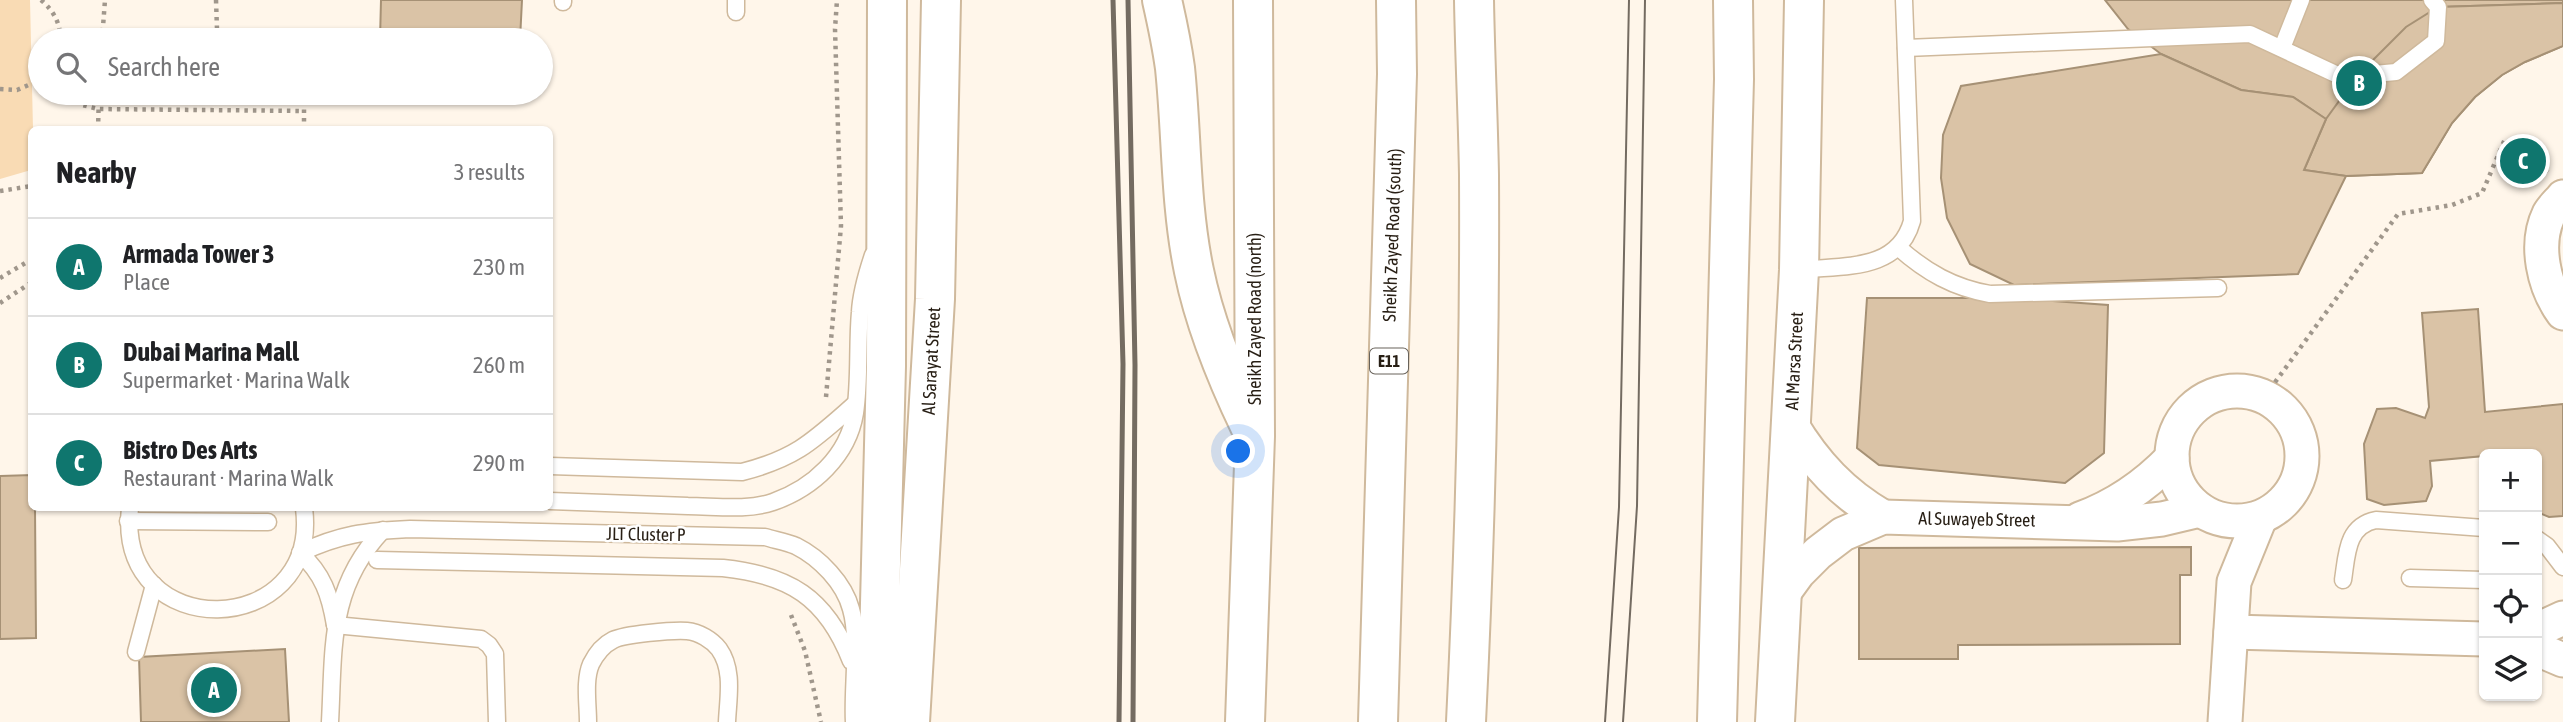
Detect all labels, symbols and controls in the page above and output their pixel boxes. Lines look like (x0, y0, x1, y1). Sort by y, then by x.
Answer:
search box (28, 28, 553, 105)
icon: search (52, 48, 90, 86)
text: Search here (108, 52, 220, 82)
pin: B (2336, 57, 2382, 109)
pin: C (2500, 135, 2546, 187)
street label: Sheikh Zayed Road (south) (1378, 148, 1406, 322)
text: Nearby (56, 155, 136, 189)
text: 3 results (454, 159, 525, 185)
street label: Sheikh Zayed Road (north) (1244, 233, 1265, 405)
text: Armada Tower 3 (123, 239, 275, 269)
text: A (73, 254, 85, 280)
text: 230 m (473, 254, 525, 280)
text: Place (123, 269, 170, 295)
street label: Al Sarayat Street (918, 306, 944, 416)
street label: Al Marsa Street (1781, 311, 1807, 411)
text: Dubai Marina Mall (123, 337, 299, 367)
road number: E11 (1370, 348, 1408, 374)
text: B (74, 352, 84, 378)
text: 260 m (473, 352, 525, 378)
text: Supermarket · Marina Walk (123, 367, 350, 393)
your location (1221, 434, 1255, 468)
text: Bistro Des Arts (123, 435, 257, 465)
map controls (2479, 449, 2542, 701)
button: + (2479, 449, 2542, 512)
text: C (74, 450, 84, 476)
text: 290 m (473, 450, 525, 476)
text: Restaurant · Marina Walk (123, 465, 334, 491)
street label: Al Suwayeb Street (1918, 507, 2036, 531)
button: − (2479, 512, 2542, 575)
street label: JLT Cluster P (606, 523, 686, 545)
button: locate (2479, 575, 2542, 638)
button: layers (2479, 638, 2542, 701)
pin: A (191, 664, 237, 716)

